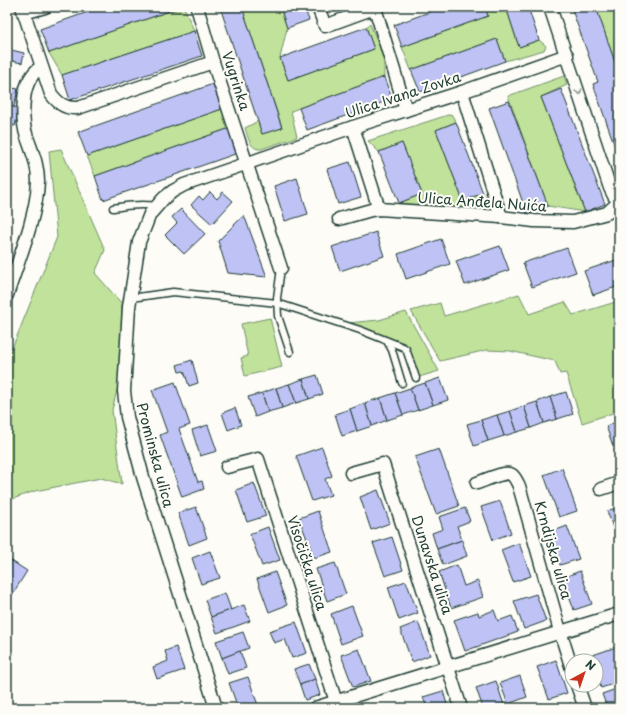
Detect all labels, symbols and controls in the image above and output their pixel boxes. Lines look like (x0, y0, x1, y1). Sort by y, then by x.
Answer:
street label: Vugrinka (217, 49, 256, 113)
street label: Ulica Ivana Zovka (342, 66, 464, 123)
one-way arrow (574, 88, 583, 95)
street label: Ulica Anđela Nuića (417, 187, 548, 217)
street label: Prominska ulica (131, 400, 180, 510)
street label: Krndijska ulica (529, 498, 578, 602)
street label: Visočička ulica (282, 513, 333, 613)
street label: Dunavska ulica (407, 513, 458, 617)
north arrow (564, 653, 604, 693)
text: N (582, 656, 600, 674)

